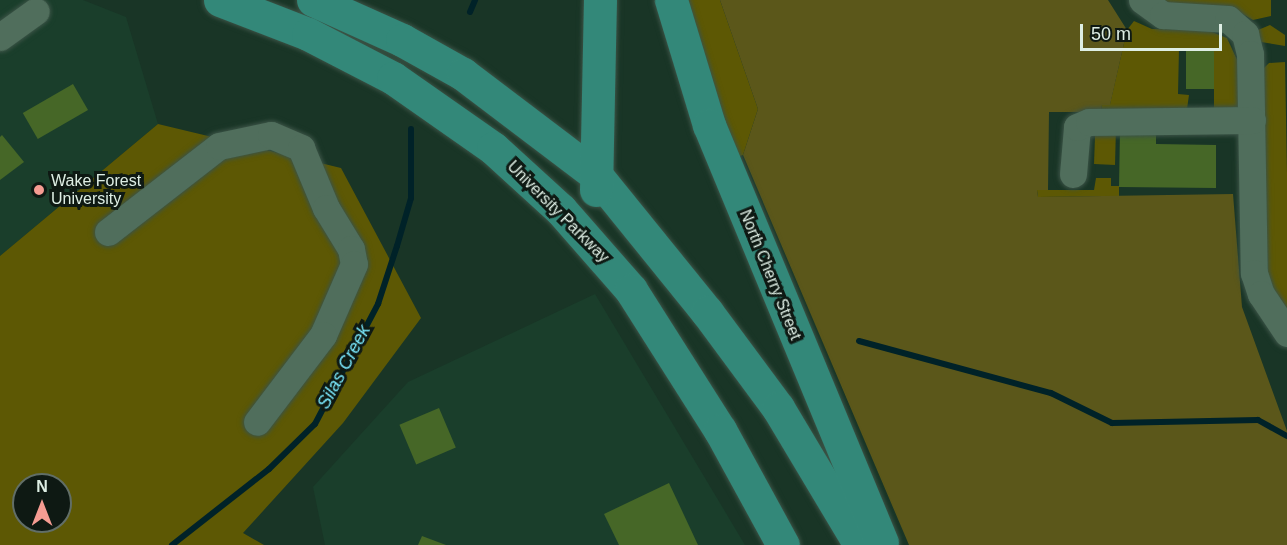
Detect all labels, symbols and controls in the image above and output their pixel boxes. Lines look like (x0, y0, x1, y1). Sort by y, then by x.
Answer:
scale bar (1083, 12, 1226, 50)
text: 50 m (1091, 24, 1131, 44)
street label: University Parkway (503, 157, 613, 267)
place label: Wake Forest University (51, 171, 141, 209)
marker: Wake Forest University (32, 183, 46, 197)
street label: North Cherry Street (735, 207, 805, 343)
water label: Silas Creek (313, 321, 375, 413)
north arrow (12, 473, 72, 533)
text: N (36, 478, 48, 495)

